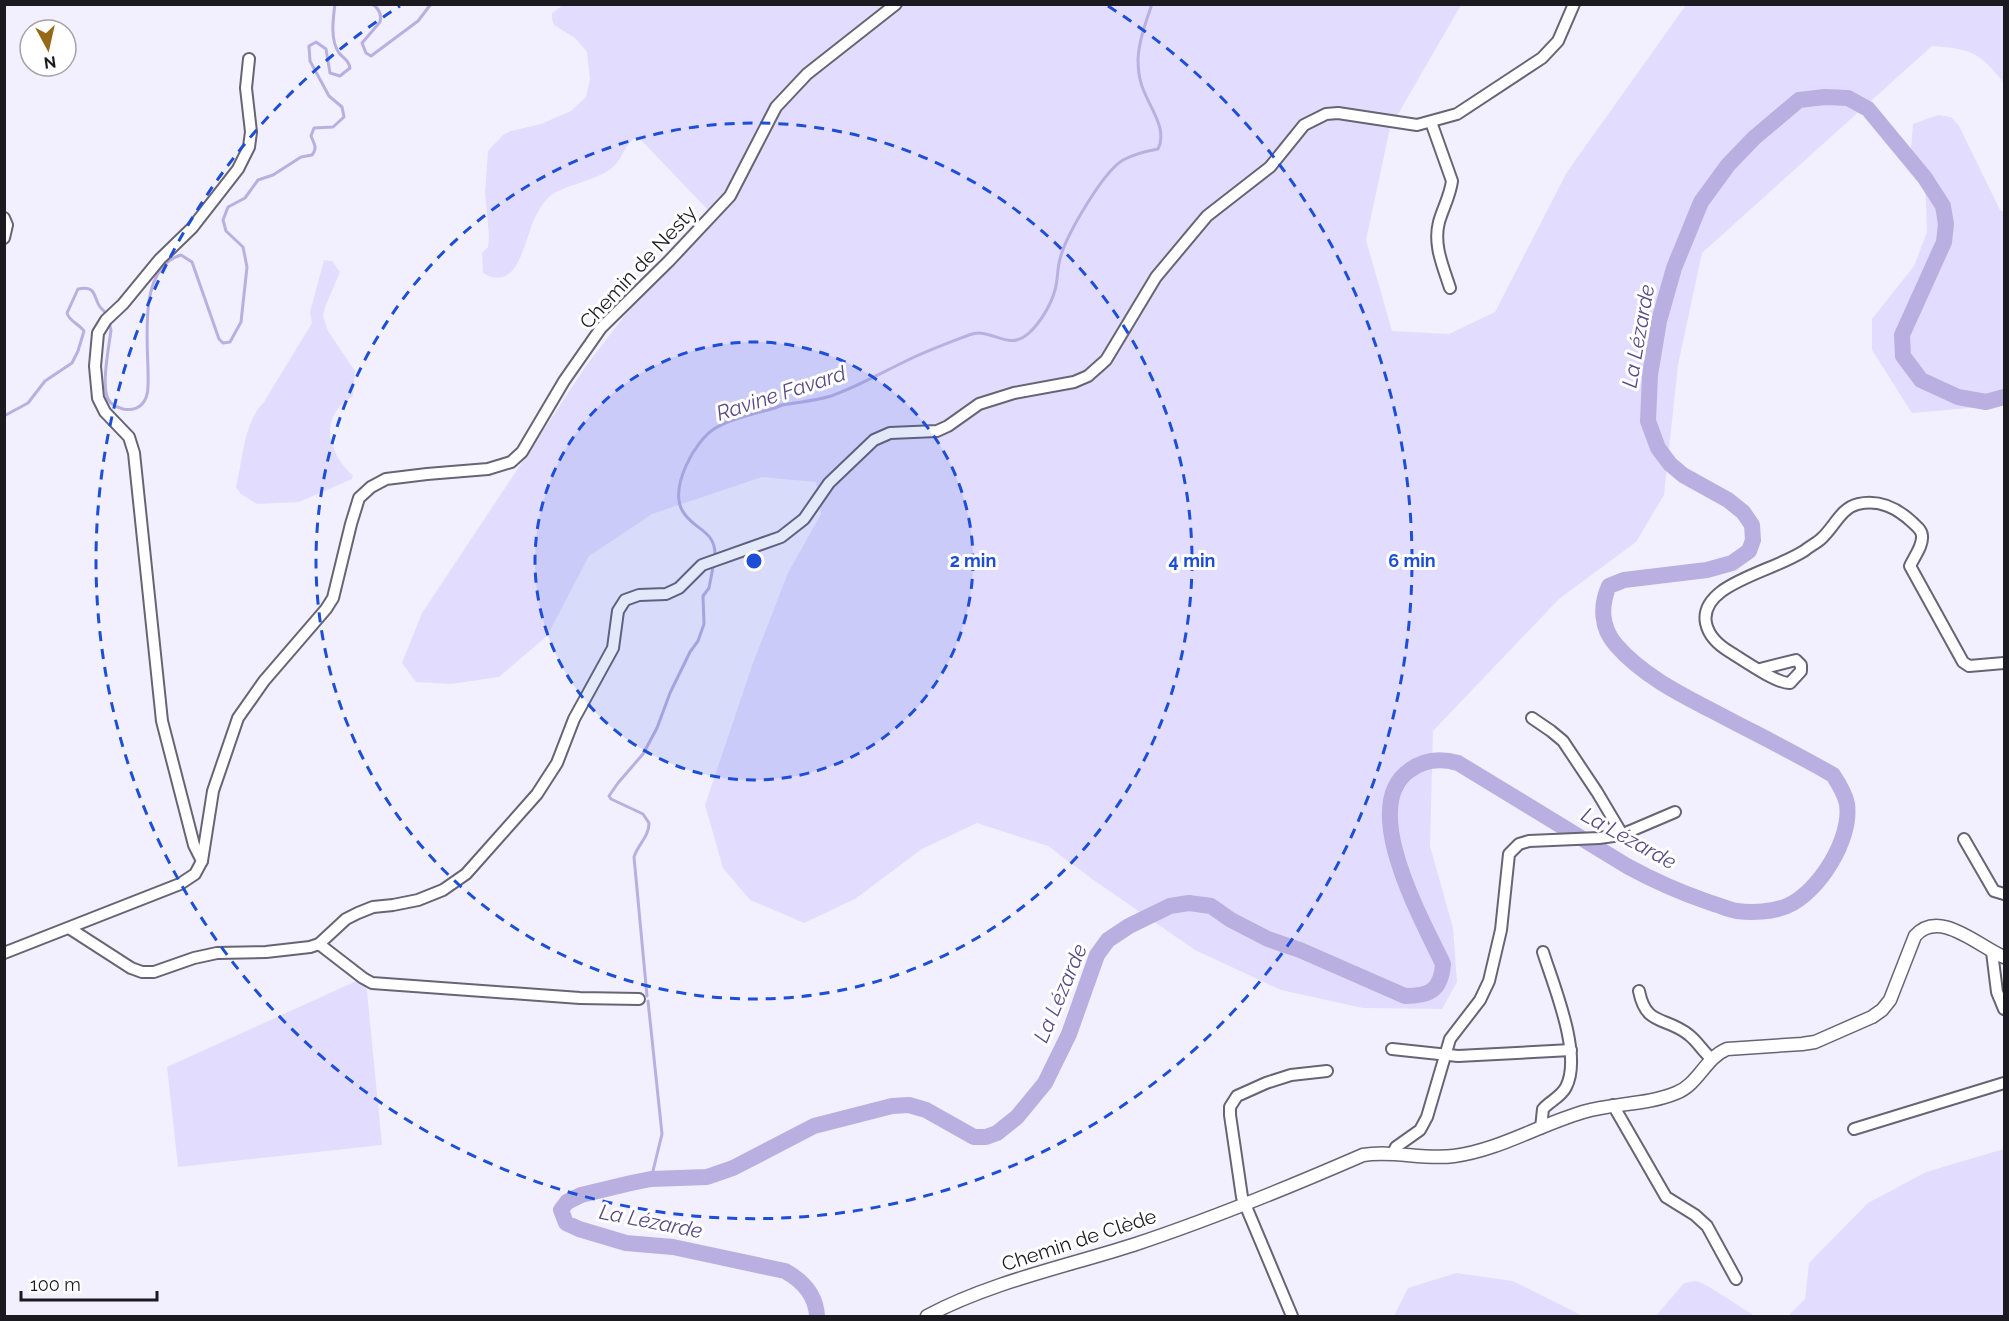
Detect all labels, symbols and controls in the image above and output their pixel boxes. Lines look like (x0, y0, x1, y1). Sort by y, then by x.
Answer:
north arrow (18, 18, 78, 78)
text: N (43, 52, 57, 73)
street label: Chemin de Nesty (575, 200, 701, 334)
water label: La Lézarde (1617, 282, 1659, 390)
water label: Ravine Favard (713, 360, 849, 426)
text: 2 min (950, 550, 996, 571)
text: 4 min (1169, 550, 1215, 571)
text: 6 min (1388, 550, 1436, 571)
centre of rings (744, 551, 764, 571)
water label: La Lézarde (1577, 802, 1681, 874)
water label: La Lézarde (1028, 940, 1092, 1046)
water label: La Lézarde (597, 1199, 705, 1243)
street label: Chemin de Clède (999, 1204, 1160, 1276)
scale bar (21, 1264, 158, 1302)
text: 100 m (30, 1274, 81, 1295)

